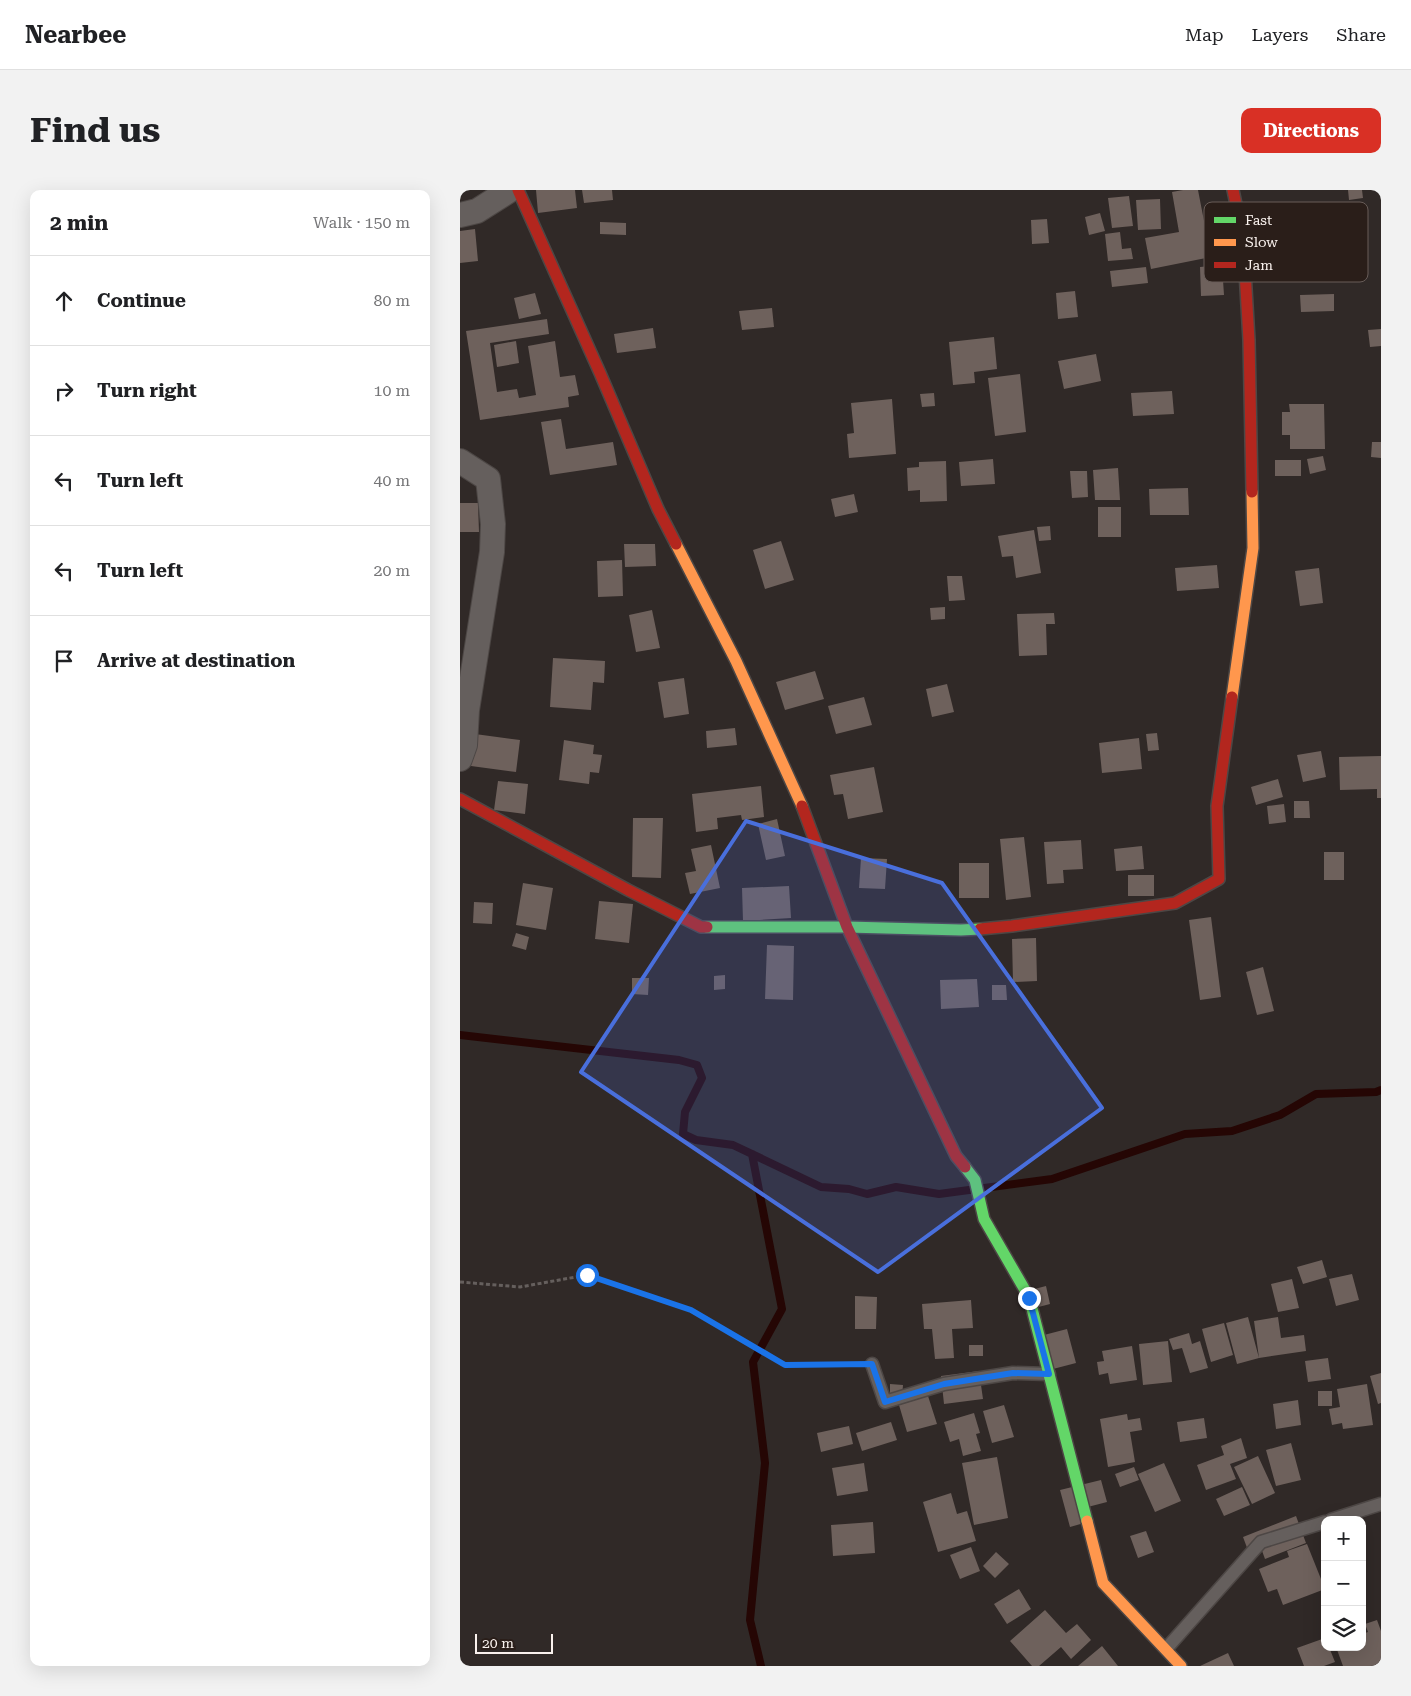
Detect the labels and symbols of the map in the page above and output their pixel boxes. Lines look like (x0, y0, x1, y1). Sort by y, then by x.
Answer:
legend (1204, 202, 1368, 282)
text: Fast (1245, 212, 1272, 228)
text: Slow (1245, 234, 1278, 250)
text: Jam (1245, 257, 1273, 273)
route start (576, 1264, 599, 1287)
route end (1018, 1287, 1041, 1310)
scale bar (475, 1631, 552, 1654)

